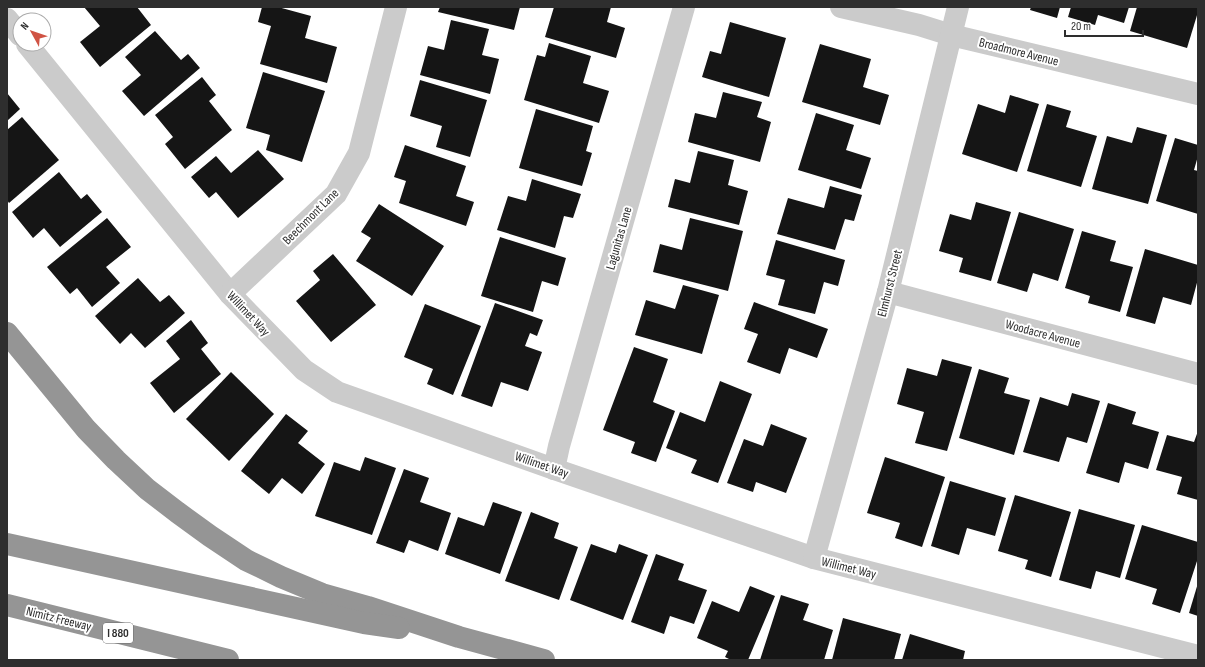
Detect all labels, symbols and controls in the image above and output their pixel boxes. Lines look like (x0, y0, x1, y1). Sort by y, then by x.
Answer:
north arrow (12, 12, 52, 52)
scale bar (1065, 12, 1143, 38)
text: N (18, 19, 32, 32)
text: 20 m (1071, 19, 1091, 34)
street label: Broadmore Avenue (977, 34, 1060, 70)
street label: Beechmont Lane (279, 185, 342, 248)
street label: Lagunitas Lane (602, 205, 636, 272)
street label: Elmhurst Street (874, 248, 906, 319)
street label: Willimet Way (223, 288, 273, 340)
street label: Woodacre Avenue (1003, 316, 1082, 352)
street label: Willimet Way (513, 448, 571, 482)
street label: Willimet Way (820, 553, 878, 583)
street label: Nimitz Freeway (25, 603, 93, 635)
road number: I 880 (103, 623, 133, 643)

